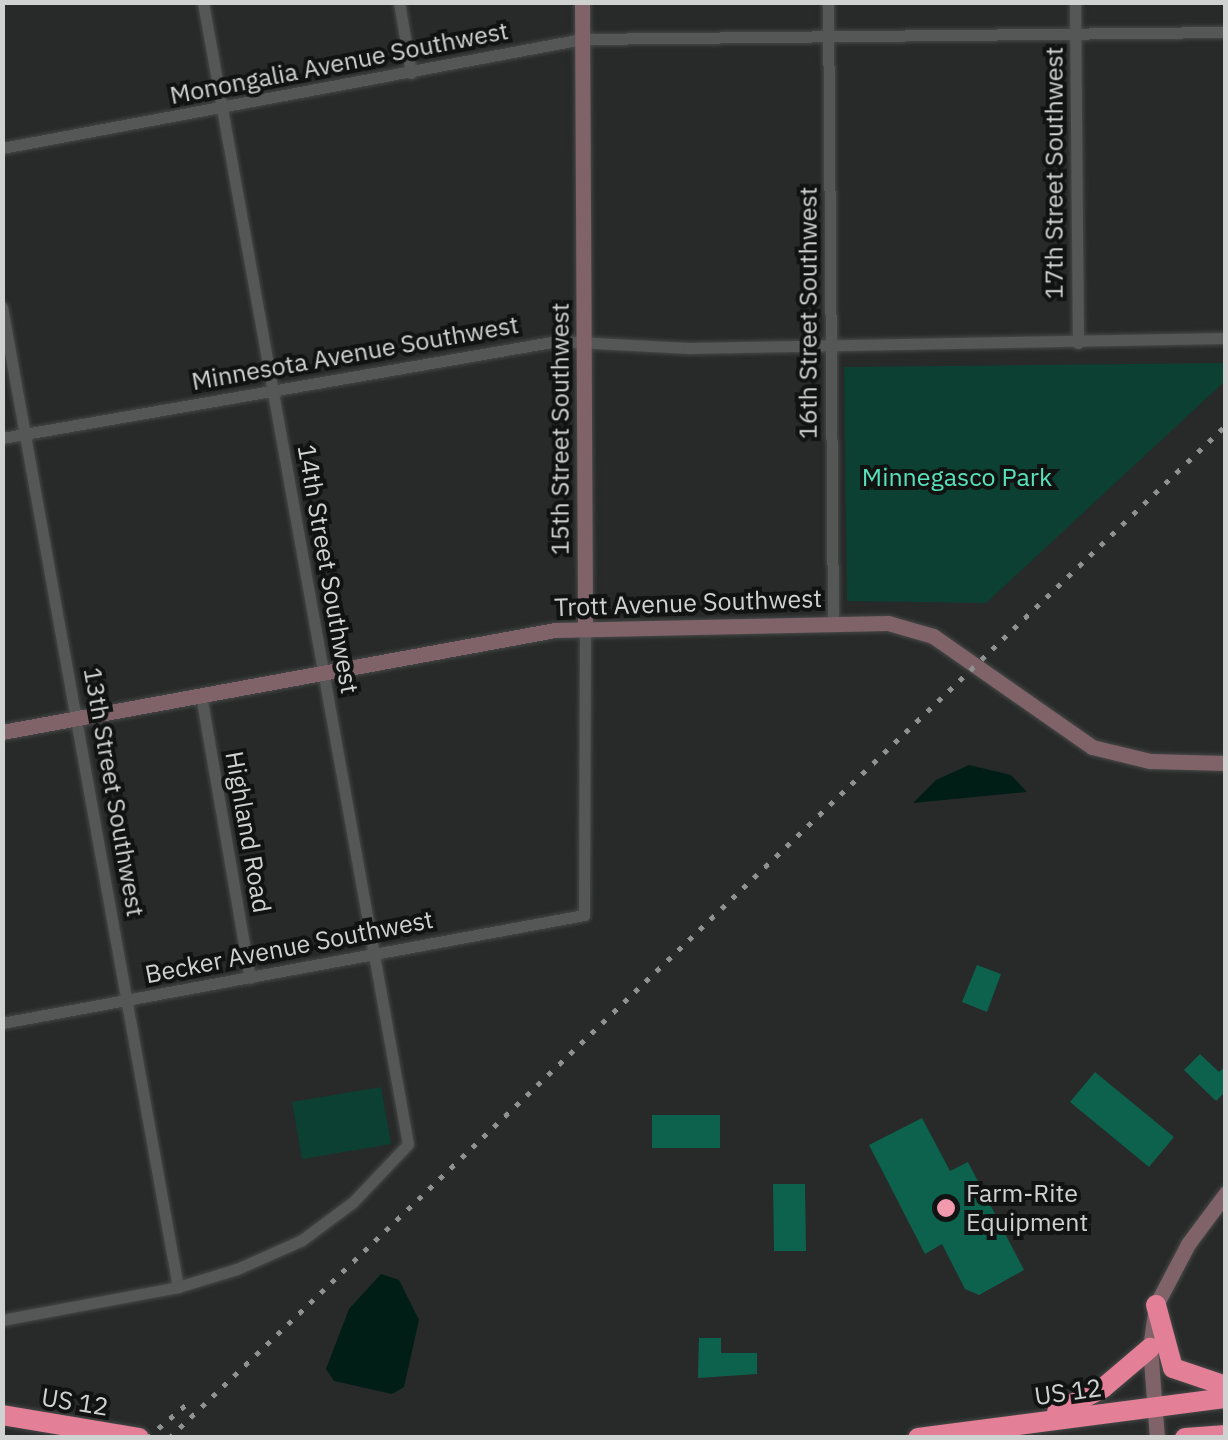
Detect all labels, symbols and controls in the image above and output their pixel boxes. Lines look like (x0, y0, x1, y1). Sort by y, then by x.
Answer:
street label: Monongalia Avenue Southwest (167, 15, 511, 111)
street label: 17th Street Southwest (1039, 47, 1069, 299)
street label: 16th Street Southwest (793, 187, 823, 439)
street label: 15th Street Southwest (545, 303, 575, 555)
street label: Minnesota Avenue Southwest (189, 309, 521, 397)
street label: 14th Street Southwest (291, 442, 365, 696)
park label: Minnegasco Park (862, 462, 1052, 492)
street label: Trott Avenue Southwest (554, 583, 822, 623)
street label: 13th Street Southwest (77, 665, 151, 919)
street label: Highland Road (219, 749, 277, 915)
street label: Becker Avenue Southwest (142, 904, 436, 990)
place label: Farm-Rite Equipment (966, 1179, 1088, 1238)
marker: Farm-Rite Equipment (935, 1197, 957, 1219)
street label: US 12 (1033, 1372, 1103, 1412)
street label: US 12 (39, 1382, 111, 1422)

